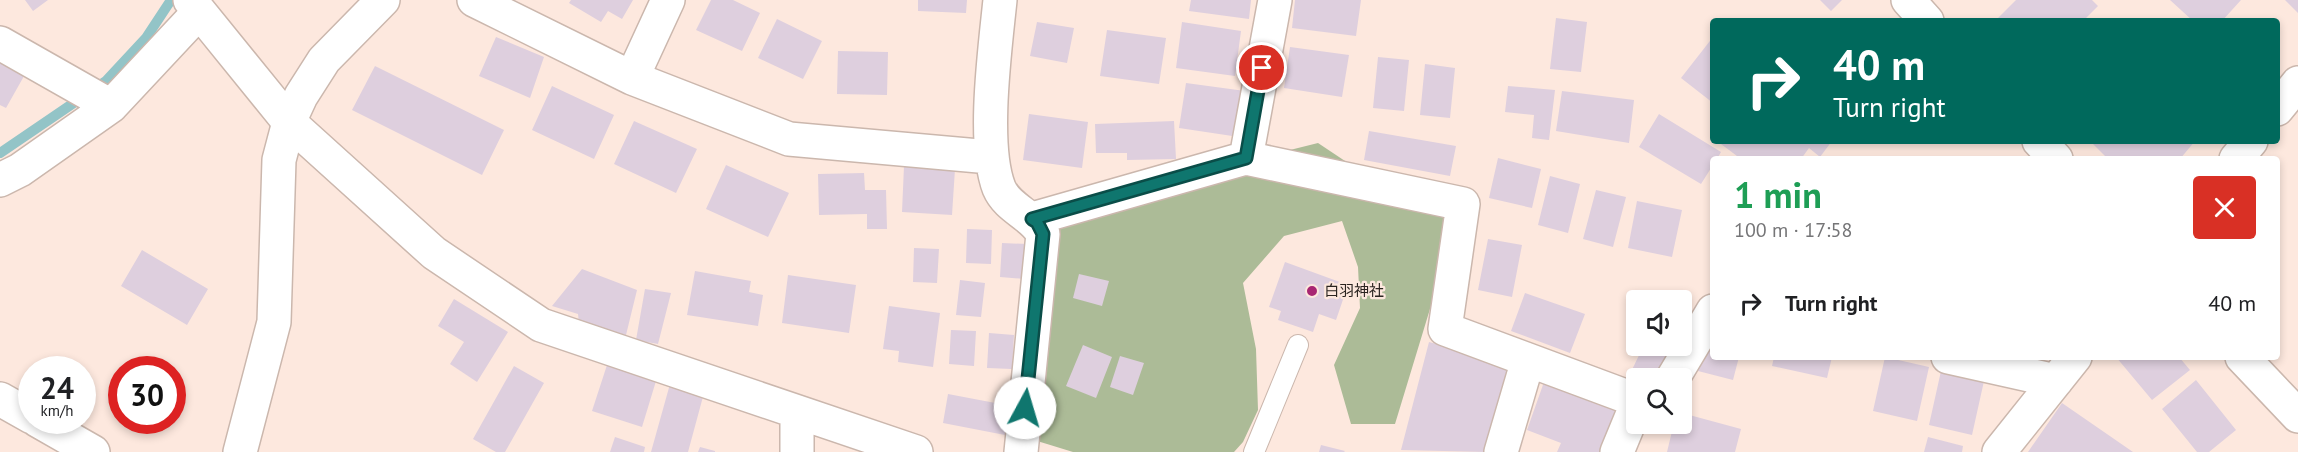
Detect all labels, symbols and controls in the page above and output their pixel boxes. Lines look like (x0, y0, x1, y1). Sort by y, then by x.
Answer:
text: 40 m (1833, 37, 1925, 92)
pin (1236, 42, 1287, 93)
icon: right (1734, 42, 1812, 120)
icon: arrive (1245, 51, 1278, 84)
text: Turn right (1833, 90, 1946, 124)
text: 1 min (1734, 171, 1822, 218)
button: close (2193, 176, 2256, 239)
text: 100 m · 17:58 (1734, 217, 1852, 243)
place label: 白羽神社 (1324, 281, 1384, 300)
marker: 白羽神社 (1305, 284, 1319, 298)
icon: right (1734, 287, 1767, 320)
text: Turn right (1785, 289, 1877, 317)
text: 40 m (2208, 289, 2256, 317)
map controls (1626, 290, 1692, 434)
button: sound (1626, 290, 1692, 356)
speed limit sign: 30 (108, 356, 186, 434)
text: 24 (40, 368, 74, 407)
button: search (1626, 368, 1692, 434)
position arrow (993, 376, 1057, 440)
text: km/h (41, 401, 73, 420)

